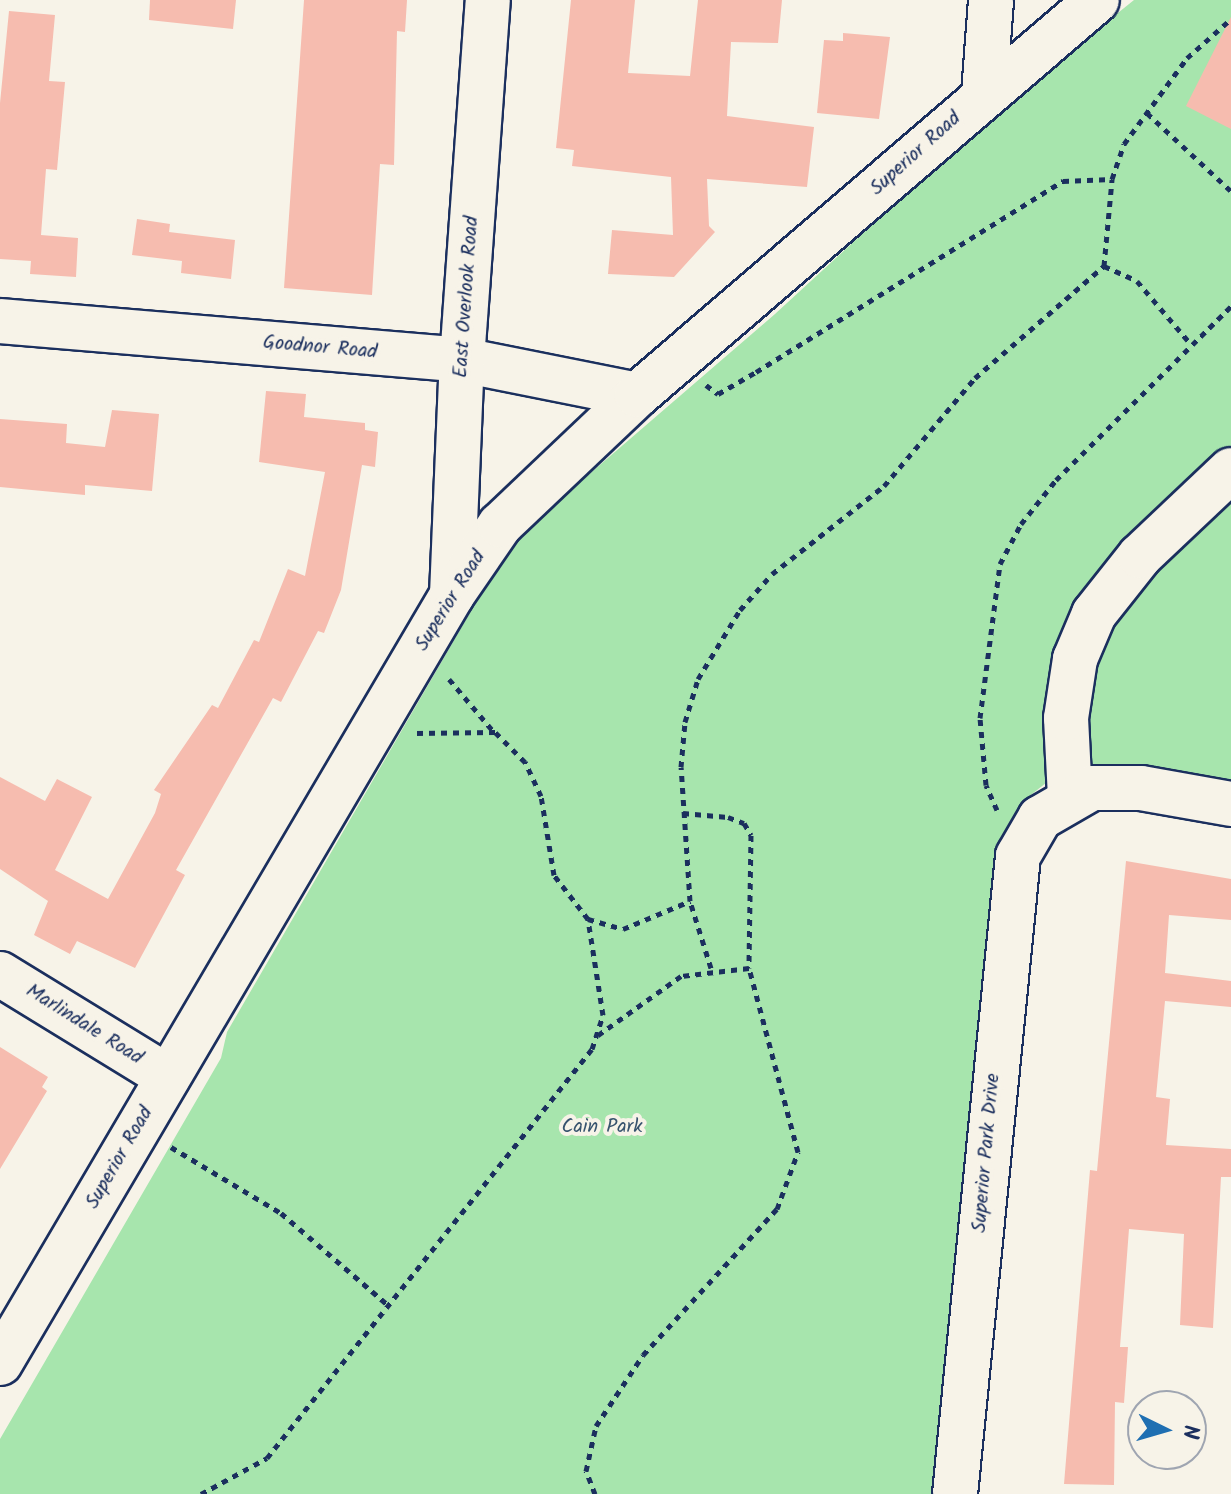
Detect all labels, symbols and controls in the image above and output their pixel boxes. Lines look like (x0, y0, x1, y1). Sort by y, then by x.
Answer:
street label: Superior Road (866, 107, 966, 201)
street label: East Overlook Road (449, 215, 485, 379)
street label: Goodnor Road (262, 331, 378, 365)
street label: Superior Road (411, 546, 491, 656)
street label: Marlindale Road (21, 979, 147, 1071)
street label: Superior Park Drive (968, 1072, 1006, 1234)
street label: Superior Road (81, 1103, 159, 1213)
park label: Cain Park (561, 1115, 643, 1139)
north arrow (1127, 1390, 1207, 1470)
text: N (1171, 1424, 1207, 1440)

